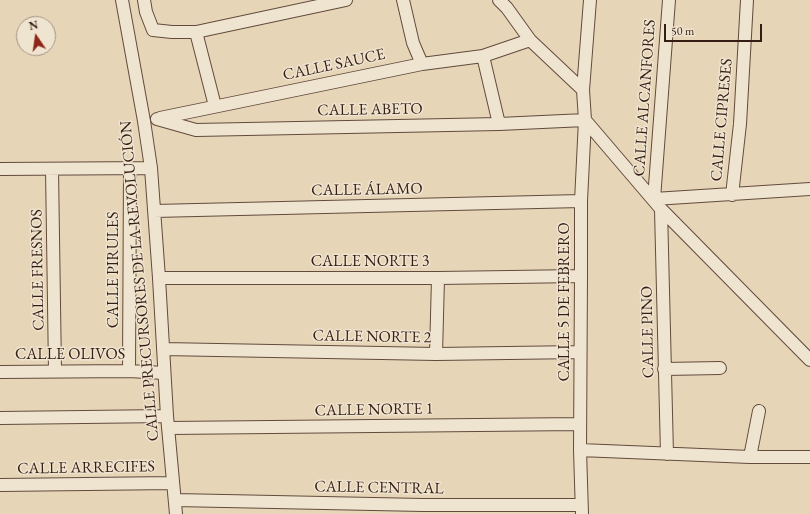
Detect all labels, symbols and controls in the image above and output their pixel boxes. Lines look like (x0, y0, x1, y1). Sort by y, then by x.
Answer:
north arrow (16, 16, 56, 56)
scale bar (666, 16, 764, 42)
text: N (28, 17, 39, 33)
street label: CALLE ALCANFORES (630, 19, 660, 177)
text: 50 m (671, 23, 694, 39)
street label: CALLE SAUCE (281, 45, 387, 85)
street label: CALLE CIPRESES (707, 58, 737, 182)
street label: CALLE ABETO (317, 99, 423, 121)
street label: CALLE PRECURSORES DE LA REVOLUCIÓN (116, 120, 164, 442)
street label: CALLE ÁLAMO (311, 179, 423, 201)
street label: CALLE FRESNOS (27, 209, 49, 331)
street label: CALLE PIRULES (104, 212, 124, 328)
street label: CALLE 5 DE FEBRERO (555, 222, 575, 382)
street label: CALLE NORTE 3 (311, 252, 429, 272)
street label: CALLE PINO (638, 286, 658, 378)
street label: CALLE NORTE 2 (313, 326, 431, 348)
street label: CALLE OLIVOS (15, 345, 125, 365)
street label: CALLE NORTE 1 (315, 399, 433, 421)
street label: CALLE ARRECIFES (17, 457, 155, 479)
street label: CALLE CENTRAL (314, 477, 444, 499)

